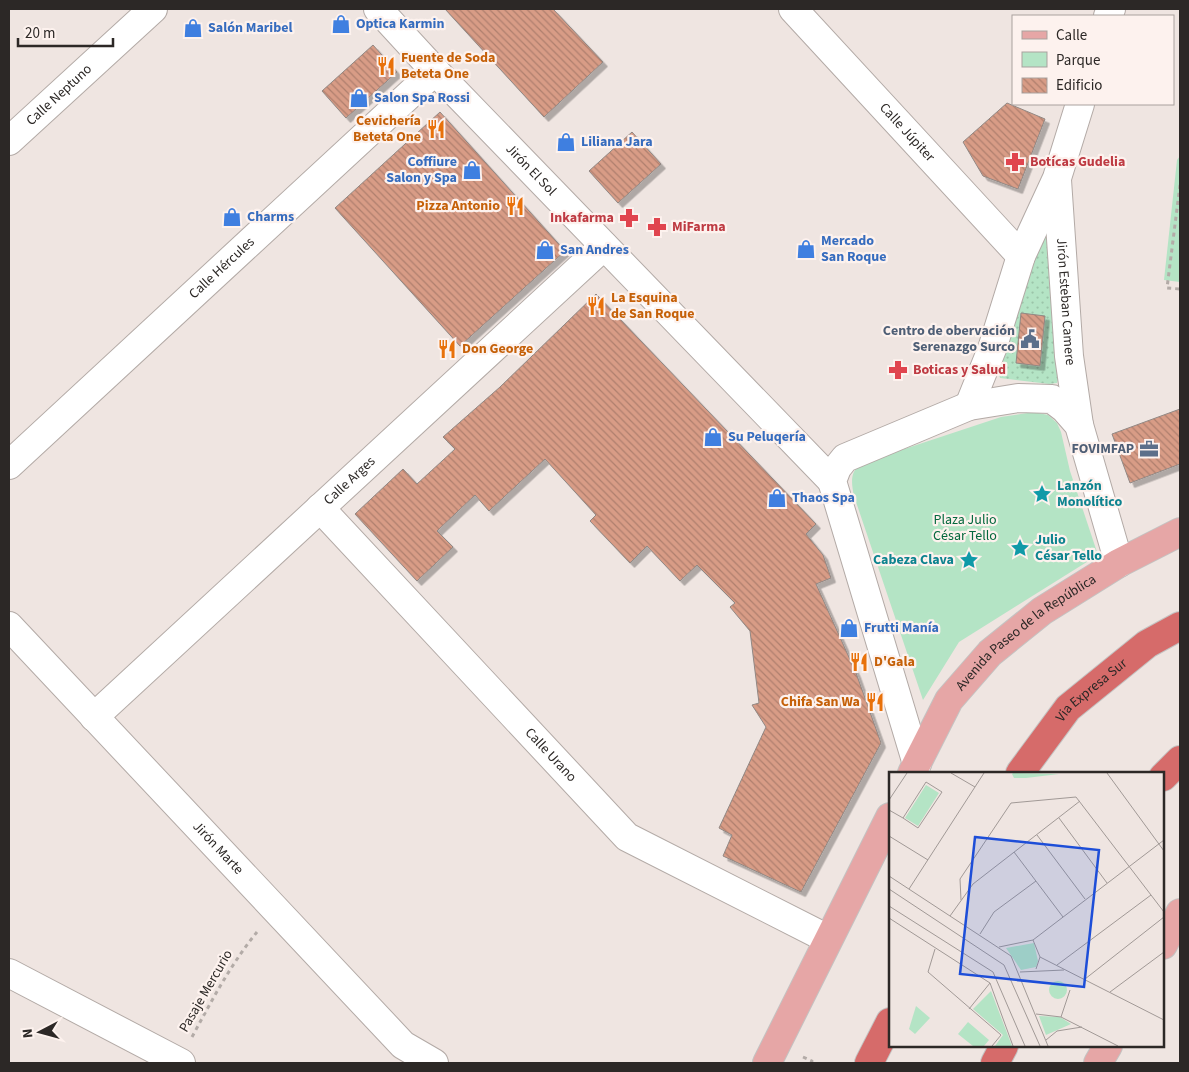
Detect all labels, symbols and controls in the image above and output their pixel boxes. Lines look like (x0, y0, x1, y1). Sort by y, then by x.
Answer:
shop icon: Optica Karmin (330, 13, 352, 35)
place label: Optica Karmin (356, 14, 444, 34)
scale bar (18, 15, 112, 47)
legend (1012, 15, 1174, 105)
shop icon: Salón Maribel (182, 17, 204, 39)
place label: Salón Maribel (208, 18, 293, 38)
text: 20 m (25, 23, 55, 44)
text: Calle (1056, 25, 1087, 46)
place label: Fuente de Soda Beteta One (401, 48, 495, 84)
text: Parque (1056, 50, 1100, 71)
restaurant icon: Fuente de Soda Beteta One (375, 55, 397, 77)
street label: Calle Neptuno (22, 60, 97, 131)
text: Edificio (1056, 75, 1103, 96)
shop icon: Salon Spa Rossi (348, 87, 370, 109)
place label: Salon Spa Rossi (374, 88, 470, 108)
street label: Calle Júpiter (875, 99, 939, 166)
place label: Cevichería Beteta One (353, 111, 421, 147)
restaurant icon: Cevichería Beteta One (425, 118, 447, 140)
shop icon: Liliana Jara (555, 131, 577, 153)
place label: Liliana Jara (581, 132, 653, 152)
street label: Jirón El Sol (501, 140, 561, 201)
pharmacy icon: Botícas Gudelia (1004, 151, 1026, 173)
place label: Coffiure Salon y Spa (386, 152, 457, 188)
place label: Botícas Gudelia (1030, 152, 1125, 172)
shop icon: Coffiure Salon y Spa (461, 159, 483, 181)
restaurant icon: Pizza Antonio (504, 195, 526, 217)
place label: Pizza Antonio (416, 196, 500, 216)
shop icon: Charms (221, 206, 243, 228)
place label: Charms (247, 207, 294, 227)
pharmacy icon: Inkafarma (618, 207, 640, 229)
place label: Inkafarma (550, 208, 614, 228)
pharmacy icon: MiFarma (646, 216, 668, 238)
place label: MiFarma (672, 217, 726, 237)
place label: Mercado San Roque (821, 231, 886, 267)
street label: Calle Hércules (185, 232, 259, 304)
street label: Jirón Esteban Camere (1051, 237, 1080, 367)
shop icon: Mercado San Roque (795, 238, 817, 260)
shop icon: San Andres (534, 239, 556, 261)
place label: San Andres (560, 240, 629, 260)
place label: La Esquina de San Roque (611, 288, 694, 324)
restaurant icon: La Esquina de San Roque (585, 295, 607, 317)
place label: Centro de obervación Serenazgo Surco (883, 321, 1015, 357)
public building icon: Centro de obervación Serenazgo Surco (1019, 328, 1041, 350)
restaurant icon: Don George (436, 338, 458, 360)
place label: Don George (462, 339, 533, 359)
pharmacy icon: Boticas y Salud (887, 359, 909, 381)
place label: Boticas y Salud (913, 360, 1006, 380)
shop icon: Su Peluqería (702, 426, 724, 448)
place label: Su Peluqería (728, 427, 806, 447)
office icon: FOVIMFAP (1138, 438, 1160, 460)
place label: FOVIMFAP (1072, 439, 1134, 459)
street label: Calle Arges (319, 452, 380, 510)
place label: Lanzón Monolítico (1057, 476, 1122, 512)
place icon: Lanzón Monolítico (1031, 483, 1053, 505)
shop icon: Thaos Spa (766, 487, 788, 509)
place label: Thaos Spa (792, 488, 855, 508)
park label: Plaza Julio César Tello (933, 510, 997, 546)
place label: Julio César Tello (1035, 530, 1102, 566)
place icon: Julio César Tello (1009, 537, 1031, 559)
place icon: Cabeza Clava (958, 549, 980, 571)
place label: Cabeza Clava (873, 550, 954, 570)
street label: Avenida Paseo de la República (951, 570, 1100, 695)
shop icon: Frutti Manía (838, 617, 860, 639)
place label: Frutti Manía (864, 618, 939, 638)
restaurant icon: D'Gala (848, 651, 870, 673)
place label: D'Gala (874, 652, 915, 672)
street label: Via Expresa Sur (1051, 654, 1132, 726)
restaurant icon: Chifa San Wa (864, 691, 886, 713)
place label: Chifa San Wa (781, 692, 860, 712)
street label: Calle Urano (520, 723, 581, 787)
inset map (889, 772, 1164, 1047)
street label: Jirón Marte (188, 817, 248, 879)
street label: Pasaje Mercurio (174, 946, 238, 1036)
north arrow (15, 1007, 65, 1057)
text: N (18, 1028, 38, 1039)

